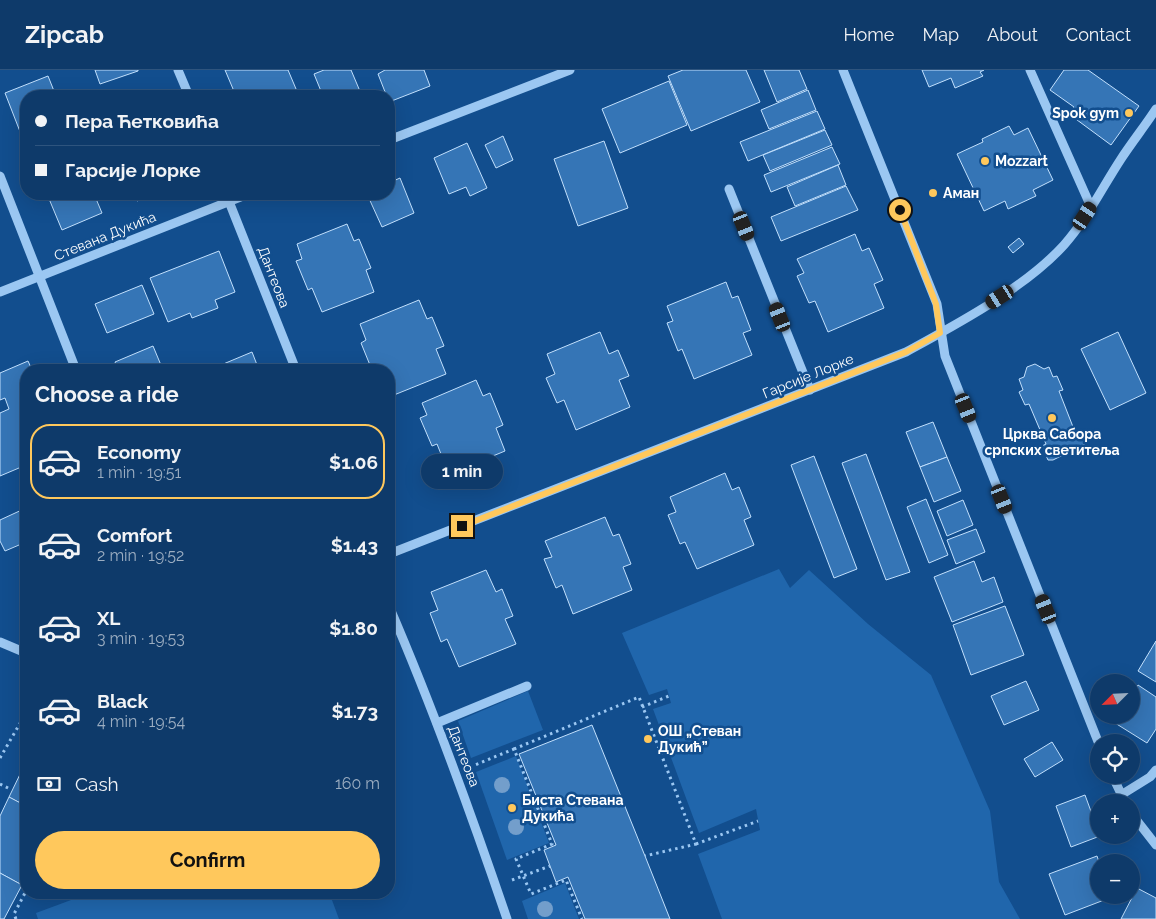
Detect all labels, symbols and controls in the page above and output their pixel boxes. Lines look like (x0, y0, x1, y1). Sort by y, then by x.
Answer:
text: Zipcab (25, 20, 104, 49)
text: Home (843, 24, 894, 45)
text: Map (922, 24, 959, 45)
text: About (987, 24, 1038, 45)
text: Contact (1066, 24, 1131, 45)
place label: Spok gym (1052, 105, 1119, 121)
marker: Spok gym (1123, 107, 1135, 119)
text: Пера Ћетковића (65, 110, 219, 132)
place label: Mozzart (995, 153, 1049, 169)
marker: Mozzart (979, 155, 991, 167)
text: Гарсије Лорке (65, 159, 201, 181)
place label: Аман (943, 185, 979, 201)
marker: Аман (927, 187, 939, 199)
route start (889, 199, 911, 221)
car (1070, 199, 1099, 233)
street label: Стевана Дукића (52, 208, 158, 264)
car (731, 209, 756, 243)
street label: Дантеова (255, 244, 293, 310)
car (983, 283, 1016, 311)
car (767, 300, 792, 334)
street label: Гарсије Лорке (760, 350, 856, 402)
text: Choose a ride (35, 381, 179, 407)
car (953, 391, 978, 425)
marker: Црква Сабора српских светитеља (1046, 412, 1058, 424)
place label: Црква Сабора српских светитеља (984, 426, 1120, 458)
icon: car (37, 439, 82, 484)
text: Economy (97, 441, 181, 463)
text: $1.06 (329, 451, 378, 473)
callout: 1 min (421, 454, 503, 488)
text: 1 min (442, 462, 482, 481)
text: 1 min · 19:51 (97, 463, 181, 482)
car (989, 482, 1014, 516)
route end (451, 515, 473, 537)
icon: car (37, 522, 82, 567)
text: Comfort (97, 524, 172, 546)
text: $1.43 (331, 534, 378, 556)
text: 2 min · 19:52 (97, 546, 184, 565)
car (1033, 592, 1058, 626)
icon: car (37, 605, 82, 650)
text: XL (97, 607, 120, 629)
text: $1.80 (329, 617, 378, 639)
text: 3 min · 19:53 (97, 629, 185, 648)
north arrow (1090, 674, 1140, 724)
map controls (1090, 674, 1140, 904)
icon: car (37, 688, 82, 733)
text: Black (97, 690, 148, 712)
text: $1.73 (331, 700, 378, 722)
text: 4 min · 19:54 (97, 712, 185, 731)
street label: Дантеова (445, 723, 483, 789)
place label: ОШ „Стеван Дукић” (658, 723, 741, 755)
marker: ОШ „Стеван Дукић” (642, 733, 654, 745)
button: locate (1090, 734, 1140, 784)
icon: cash (35, 770, 63, 798)
text: Cash (75, 773, 119, 795)
text: 160 m (335, 774, 380, 793)
place label: Биста Стевана Дукића (522, 792, 624, 824)
button: + (1090, 794, 1140, 844)
marker: Биста Стевана Дукића (506, 802, 518, 814)
button: Confirm (35, 831, 380, 889)
button: − (1090, 854, 1140, 904)

